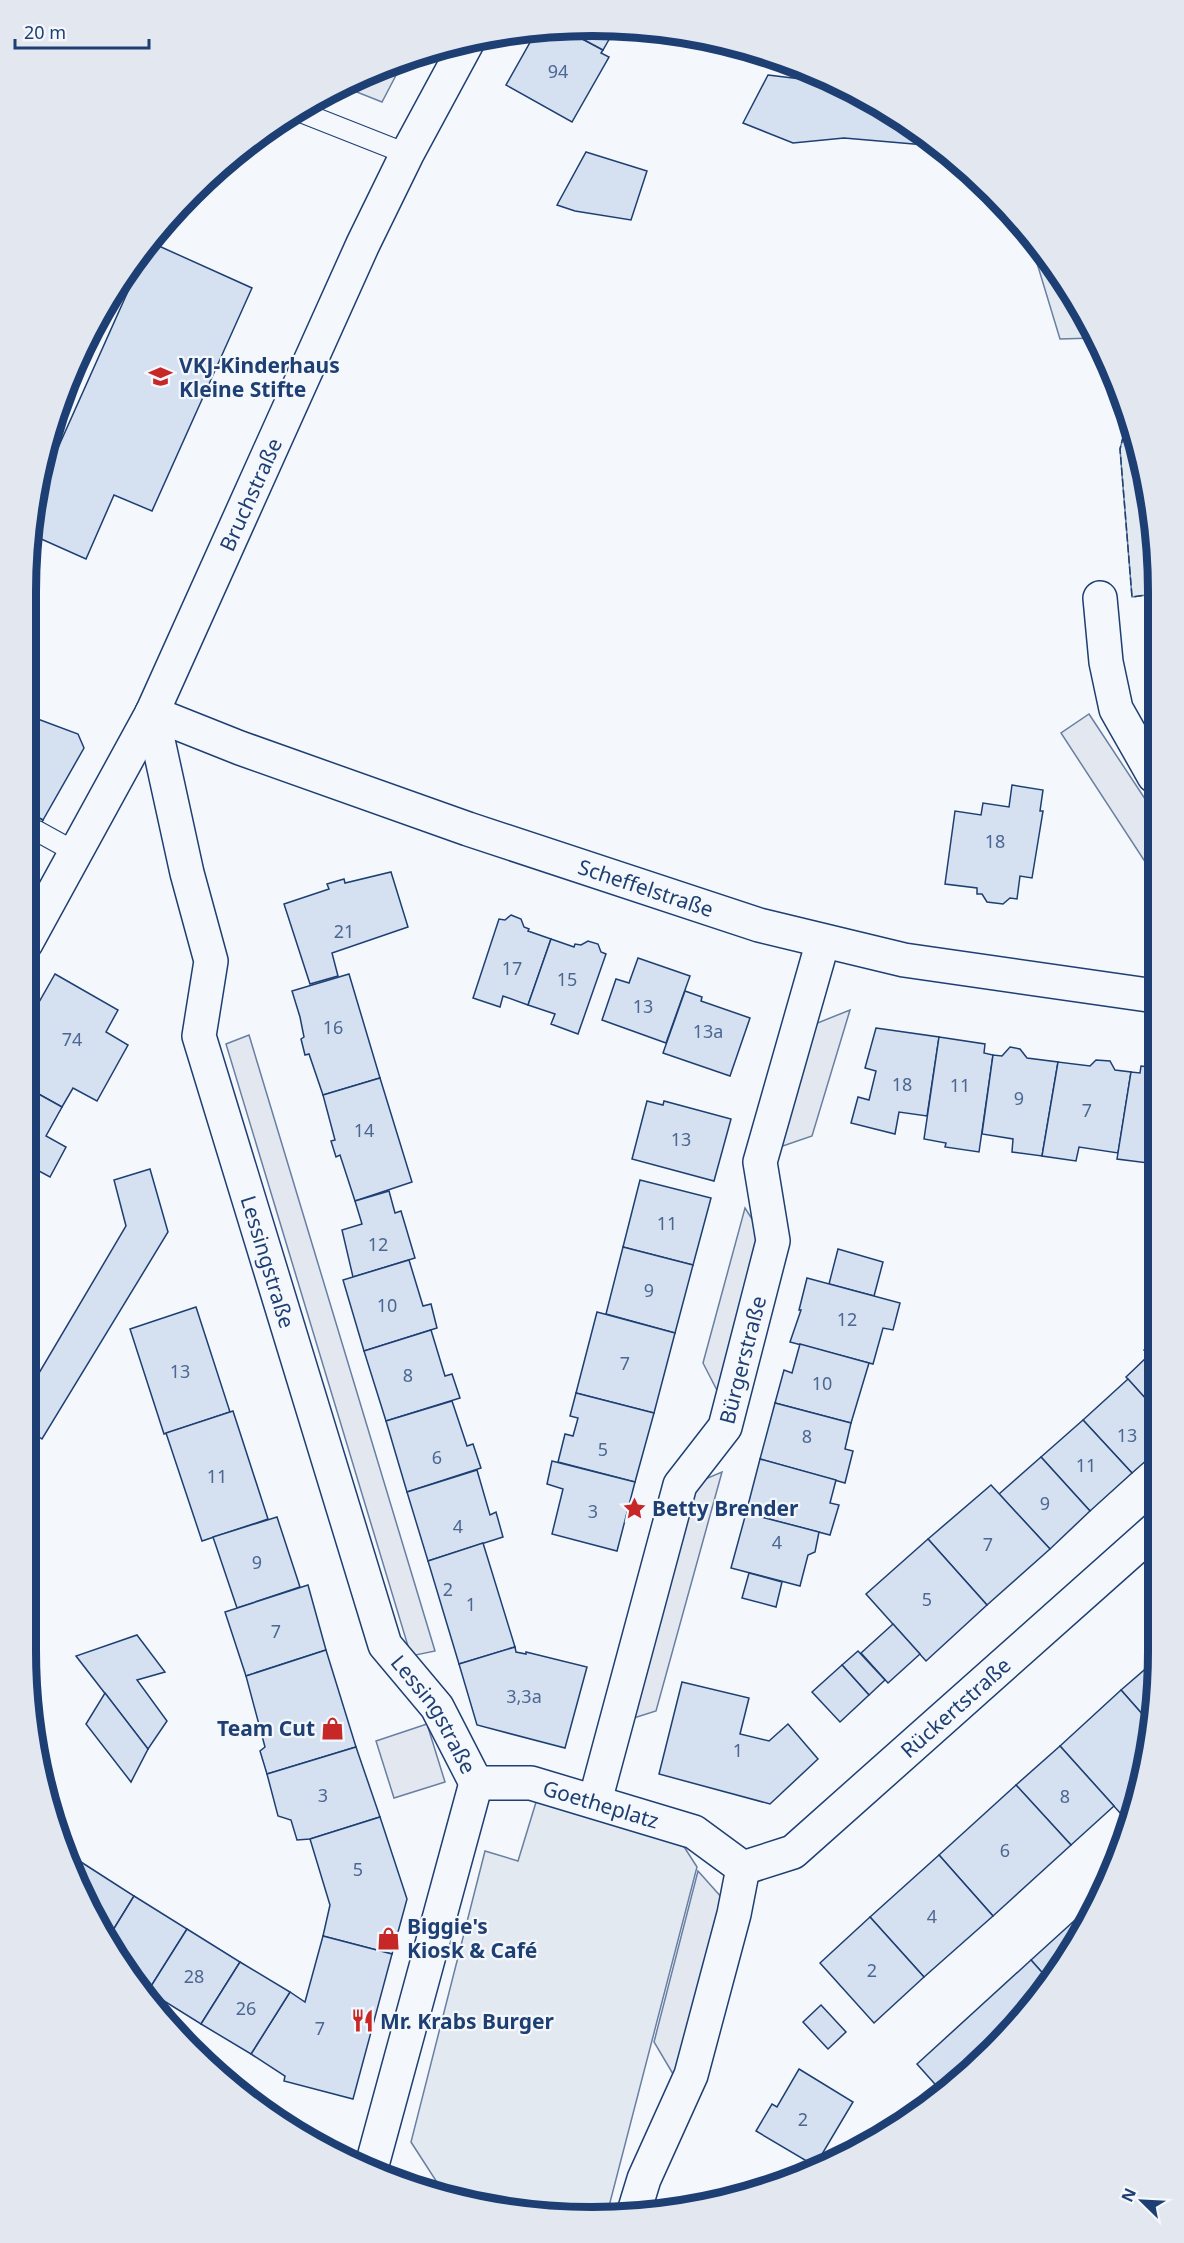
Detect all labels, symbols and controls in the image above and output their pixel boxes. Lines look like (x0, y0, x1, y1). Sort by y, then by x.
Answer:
scale bar (15, 12, 148, 50)
text: 20 m (24, 20, 66, 44)
house number: 94 (548, 59, 568, 83)
place label: VKJ-Kinderhaus Kleine Stifte (179, 351, 340, 403)
school or university icon: VKJ-Kinderhaus Kleine Stifte (148, 364, 174, 390)
street label: Bruchstraße (213, 433, 288, 555)
house number: 18 (985, 829, 1005, 853)
street label: Scheffelstraße (575, 852, 717, 923)
house number: 21 (334, 919, 354, 943)
house number: 17 (502, 956, 522, 980)
house number: 15 (557, 967, 577, 991)
house number: 13 (633, 994, 653, 1018)
house number: 16 (323, 1015, 343, 1039)
house number: 13a (693, 1019, 723, 1043)
house number: 74 (62, 1027, 82, 1051)
house number: 18 (892, 1072, 912, 1096)
house number: 11 (950, 1073, 970, 1097)
house number: 9 (1014, 1086, 1024, 1110)
house number: 7 (1082, 1098, 1092, 1122)
house number: 14 (354, 1118, 374, 1142)
house number: 13 (671, 1127, 691, 1151)
street label: Lessingstraße (235, 1192, 301, 1331)
house number: 11 (657, 1211, 677, 1235)
house number: 12 (368, 1232, 388, 1256)
house number: 9 (644, 1278, 654, 1302)
house number: 10 (377, 1293, 397, 1317)
street label: Bürgerstraße (712, 1293, 772, 1427)
house number: 12 (837, 1307, 857, 1331)
house number: 7 (620, 1351, 630, 1375)
house number: 13 (170, 1359, 190, 1383)
house number: 8 (403, 1363, 413, 1387)
house number: 10 (812, 1371, 832, 1395)
house number: 13 (1117, 1423, 1137, 1447)
house number: 8 (802, 1424, 812, 1448)
house number: 5 (598, 1437, 608, 1461)
house number: 6 (432, 1445, 442, 1469)
house number: 11 (1076, 1453, 1096, 1477)
house number: 11 (207, 1464, 227, 1488)
house number: 9 (1040, 1491, 1050, 1515)
place label: Betty Brender (652, 1494, 799, 1522)
place icon: Betty Brender (621, 1495, 647, 1521)
house number: 3 (588, 1499, 598, 1523)
house number: 4 (453, 1514, 463, 1538)
house number: 4 (772, 1530, 782, 1554)
house number: 7 (983, 1532, 993, 1556)
house number: 9 (252, 1550, 262, 1574)
house number: 2 (443, 1577, 453, 1601)
house number: 5 (922, 1587, 932, 1611)
house number: 1 (466, 1592, 476, 1616)
house number: 7 (271, 1619, 281, 1643)
street label: Lessingstraße (385, 1649, 483, 1778)
street label: Rückertstraße (894, 1651, 1016, 1764)
house number: 3,3a (506, 1684, 542, 1708)
place label: Team Cut (217, 1714, 315, 1742)
shop icon: Team Cut (320, 1715, 346, 1741)
house number: 1 (733, 1738, 743, 1762)
street label: Goetheplatz (539, 1773, 662, 1835)
house number: 3 (318, 1783, 328, 1807)
house number: 8 (1060, 1784, 1070, 1808)
house number: 6 (1000, 1838, 1010, 1862)
house number: 5 (353, 1857, 363, 1881)
house number: 4 (927, 1904, 937, 1928)
place label: Biggie's Kiosk & Café (407, 1912, 537, 1964)
shop icon: Biggie's Kiosk & Café (376, 1925, 402, 1951)
house number: 2 (867, 1958, 877, 1982)
house number: 28 (184, 1964, 204, 1988)
house number: 26 (236, 1996, 256, 2020)
place label: Mr. Krabs Burger (380, 2007, 555, 2035)
restaurant icon: Mr. Krabs Burger (349, 2008, 375, 2034)
house number: 7 (315, 2016, 325, 2040)
house number: 2 (798, 2107, 808, 2131)
north arrow (1112, 2171, 1172, 2231)
text: N (1116, 2184, 1141, 2205)

